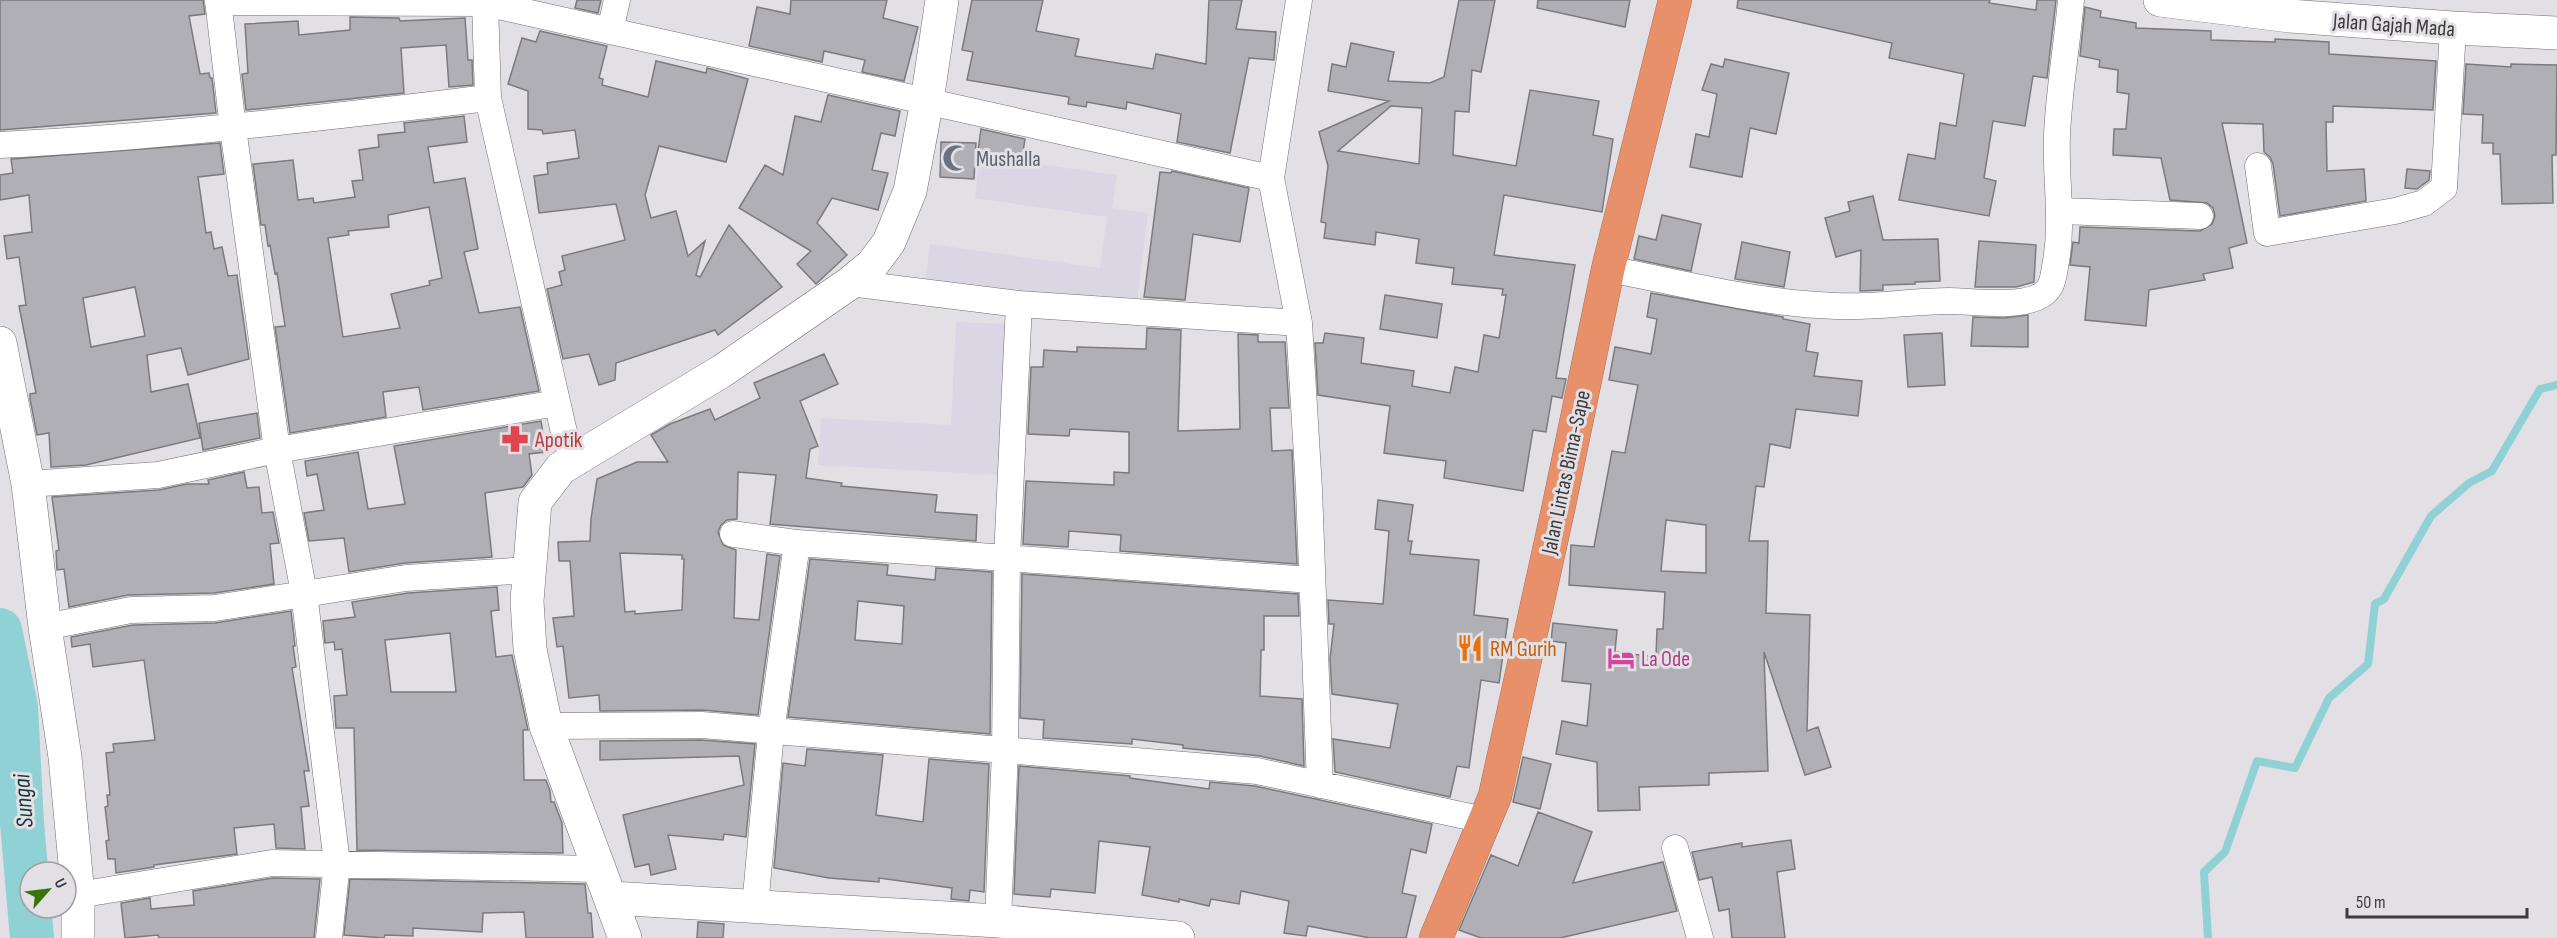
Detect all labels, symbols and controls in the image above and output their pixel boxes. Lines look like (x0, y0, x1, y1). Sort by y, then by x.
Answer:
street label: Jalan Gajah Mada (2331, 8, 2456, 43)
mosque icon: Mushalla (941, 143, 971, 173)
place label: Mushalla (976, 146, 1041, 173)
street label: Jalan Lintas Bima-Sape (1536, 388, 1597, 558)
pharmacy icon: Apotik (500, 424, 530, 454)
place label: Apotik (534, 427, 583, 454)
restaurant icon: RM Gurih (1455, 633, 1485, 663)
place label: RM Gurih (1490, 636, 1557, 663)
hotel icon: La Ode (1606, 643, 1636, 673)
place label: La Ode (1641, 646, 1690, 673)
water label: Sungai (7, 773, 40, 829)
north arrow (18, 860, 78, 920)
text: U (50, 876, 70, 892)
scale bar (2347, 881, 2527, 919)
text: 50 m (2356, 892, 2386, 913)

